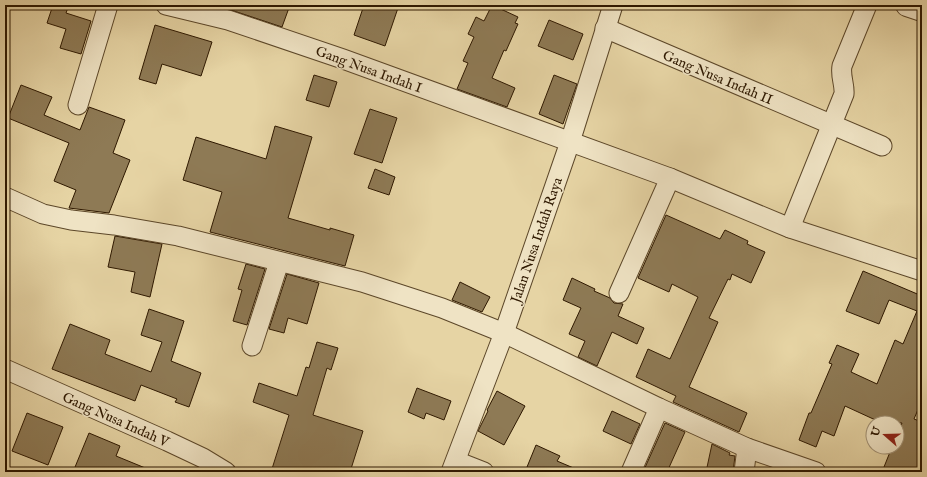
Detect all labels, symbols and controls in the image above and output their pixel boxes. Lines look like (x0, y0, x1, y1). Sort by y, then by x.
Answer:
street label: Gang Nusa Indah I (313, 42, 424, 98)
street label: Gang Nusa Indah II (660, 47, 775, 109)
street label: Jalan Nusa Indah Raya (506, 174, 567, 307)
street label: Gang Nusa Indah V (59, 388, 173, 452)
north arrow (865, 415, 905, 455)
text: U (868, 425, 885, 440)

